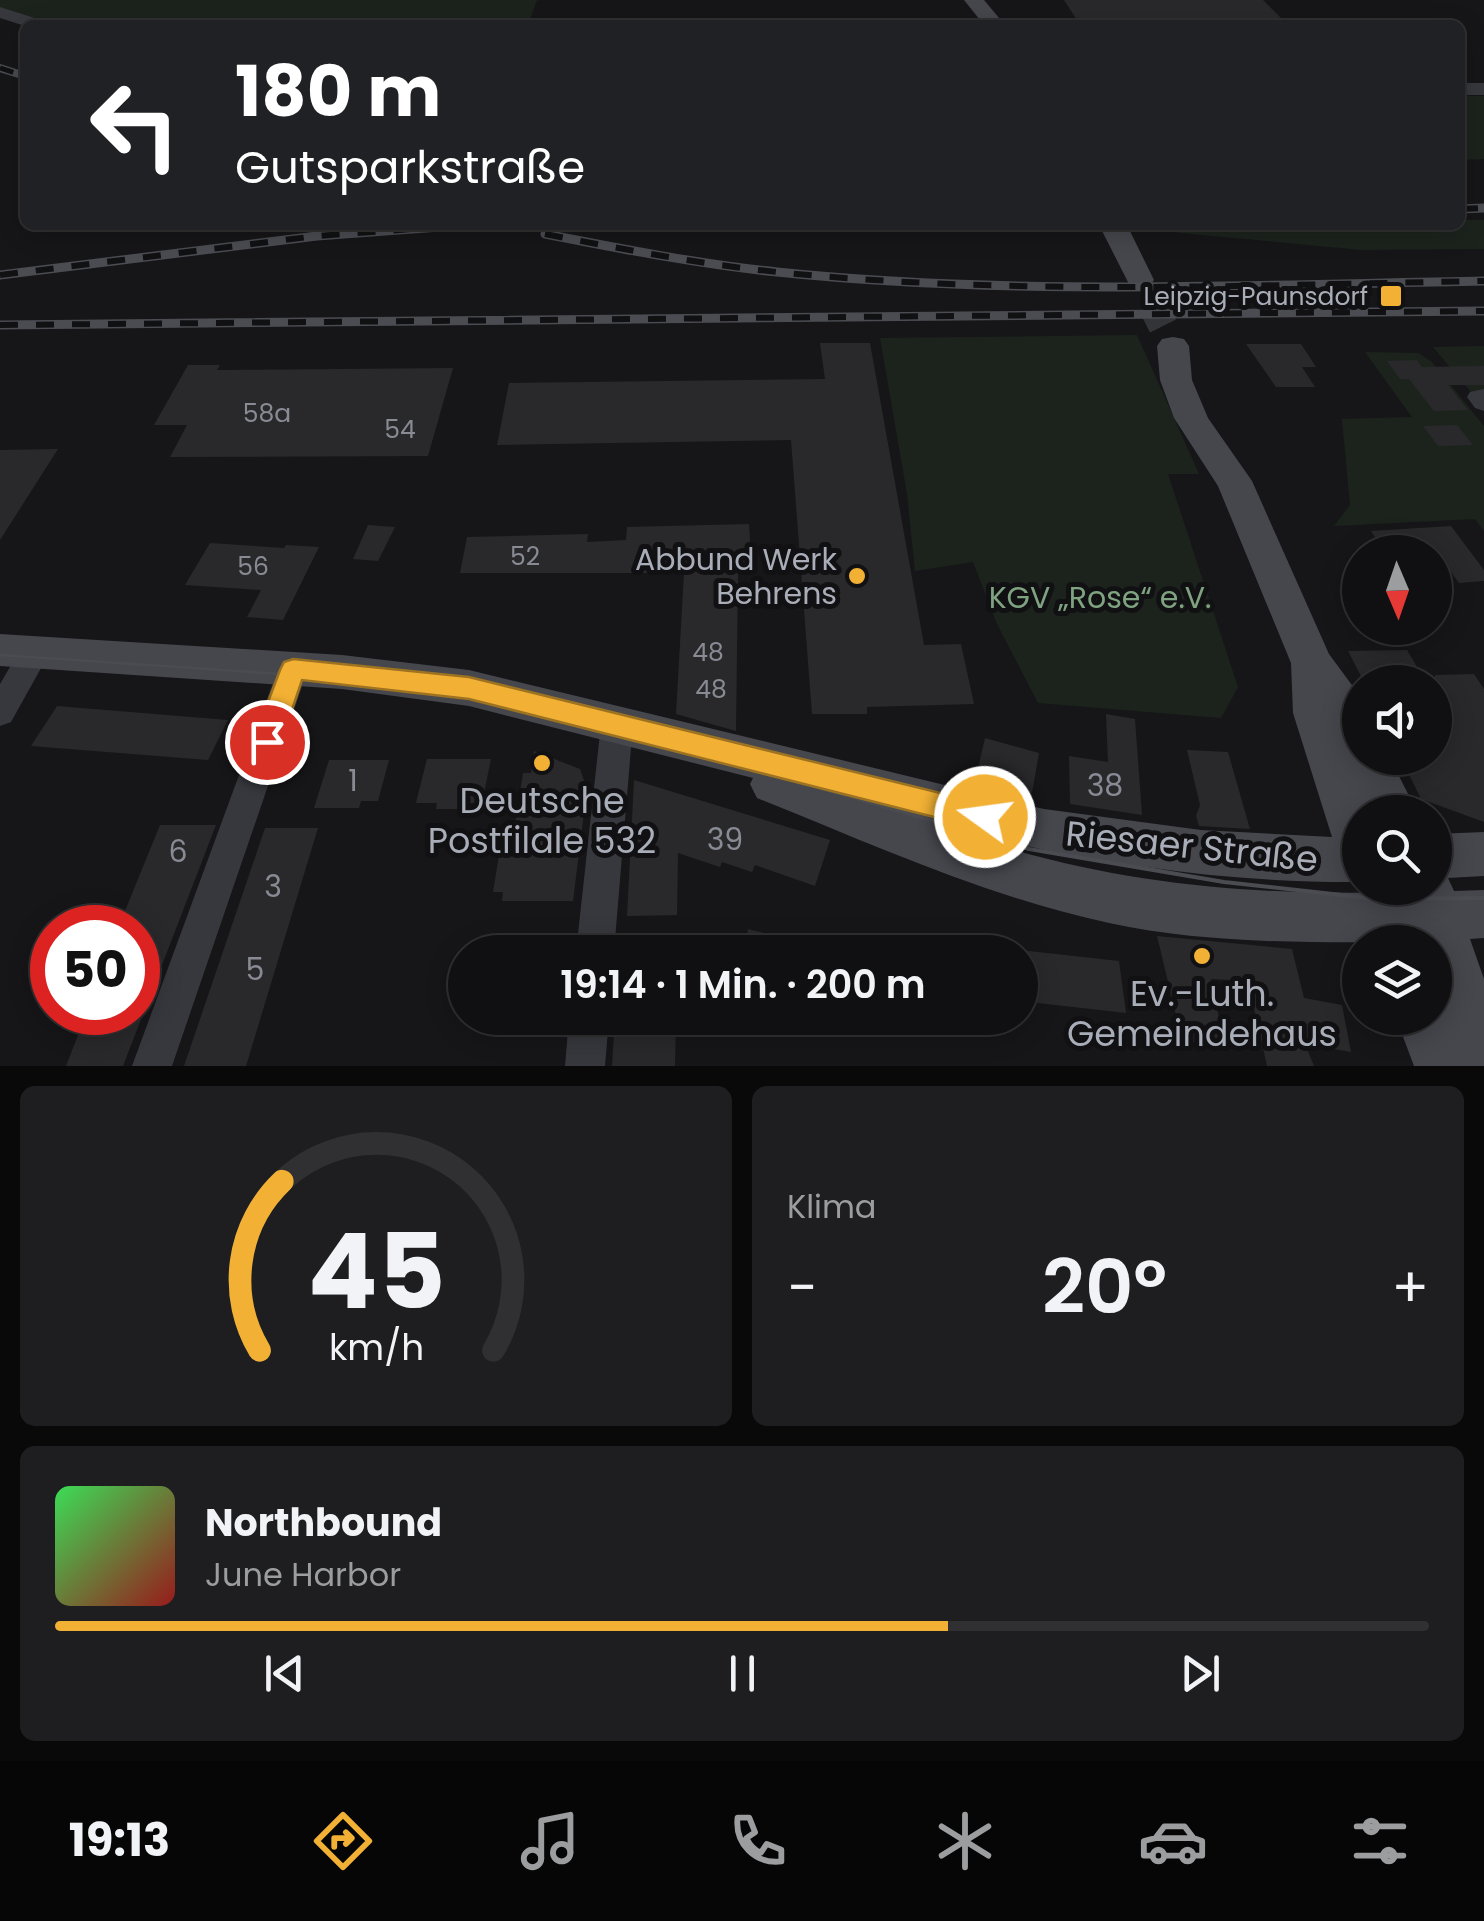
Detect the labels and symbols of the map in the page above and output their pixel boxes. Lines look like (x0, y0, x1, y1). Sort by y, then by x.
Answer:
place label: Leipzig-Paunsdorf (1144, 279, 1368, 314)
marker: Leipzig-Paunsdorf (1378, 283, 1404, 309)
house number: 58a (243, 396, 291, 431)
house number: 54 (384, 412, 416, 447)
north arrow (1342, 535, 1452, 645)
place label: Abbund Werk Behrens (635, 538, 838, 615)
house number: 52 (510, 539, 540, 574)
house number: 56 (237, 549, 269, 584)
marker: Abbund Werk Behrens (846, 565, 868, 587)
park label: KGV „Rose“ e.V. (989, 576, 1211, 619)
house number: 48 (692, 635, 724, 670)
house number: 48 (695, 672, 727, 707)
pin (225, 700, 310, 785)
marker: Deutsche Postfilale 532 (531, 752, 553, 774)
house number: 1 (348, 759, 358, 802)
house number: 38 (1087, 764, 1123, 807)
position arrow (933, 765, 1037, 869)
place label: Deutsche Postfilale 532 (428, 776, 656, 865)
street label: Riesaer Straße (1064, 808, 1320, 884)
house number: 39 (707, 818, 743, 861)
house number: 6 (168, 830, 188, 873)
house number: 3 (264, 865, 282, 908)
speed limit sign: 50 (30, 905, 160, 1035)
marker: Ev.-Luth. Gemeindehaus (1191, 945, 1213, 967)
house number: 5 (246, 948, 264, 991)
place label: Ev.-Luth. Gemeindehaus (1067, 969, 1337, 1058)

